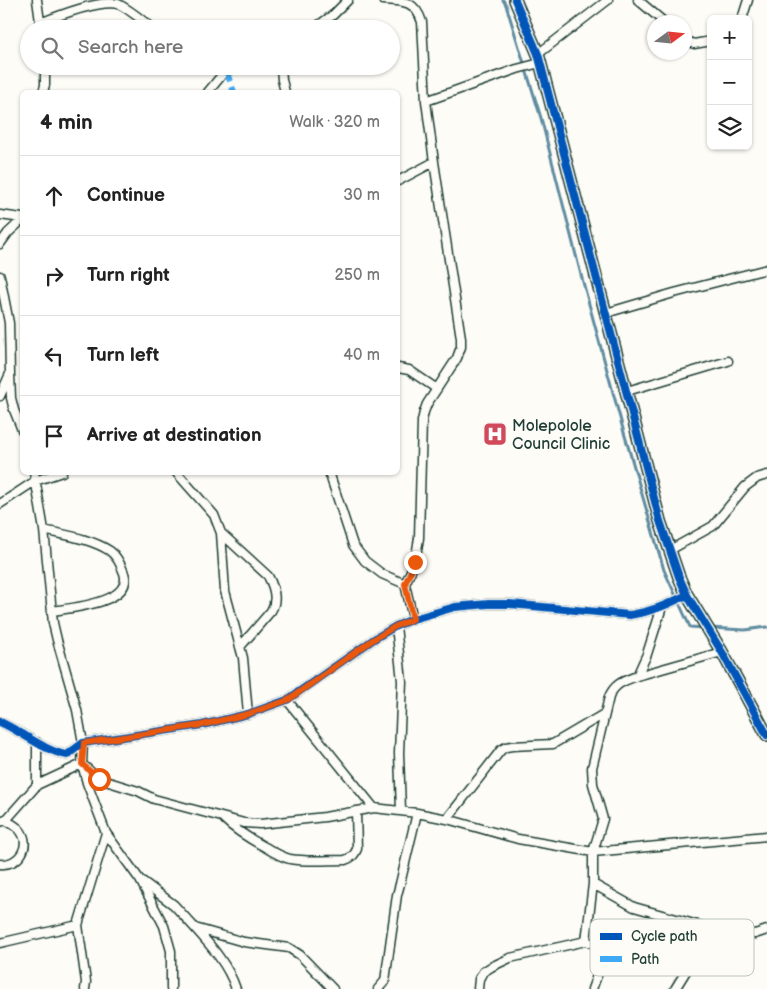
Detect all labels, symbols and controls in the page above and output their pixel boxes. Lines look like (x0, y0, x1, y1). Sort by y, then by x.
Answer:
north arrow (647, 15, 692, 60)
map controls (707, 15, 752, 150)
button: + (707, 15, 752, 60)
search box (20, 20, 400, 75)
icon: search (38, 34, 66, 62)
text: Search here (78, 36, 183, 59)
button: − (707, 60, 752, 105)
button: layers (707, 105, 752, 150)
text: 4 min (40, 110, 93, 135)
text: Walk · 320 m (289, 113, 380, 132)
icon: ahead (40, 182, 68, 210)
text: Continue (87, 184, 165, 207)
text: 30 m (343, 186, 380, 205)
icon: right (40, 262, 68, 290)
text: Turn right (87, 264, 170, 287)
text: 250 m (334, 266, 380, 285)
icon: left (40, 342, 68, 370)
text: Turn left (87, 344, 159, 367)
text: 40 m (343, 346, 380, 365)
place label: Molepolole Council Clinic (512, 417, 610, 454)
hospital icon: Molepolole Council Clinic (482, 421, 508, 447)
icon: arrive (40, 422, 68, 450)
text: Arrive at destination (87, 424, 262, 447)
route end (404, 551, 427, 574)
route start (88, 768, 111, 791)
legend (590, 919, 754, 976)
text: Cycle path (631, 928, 698, 945)
text: Path (631, 951, 659, 968)

